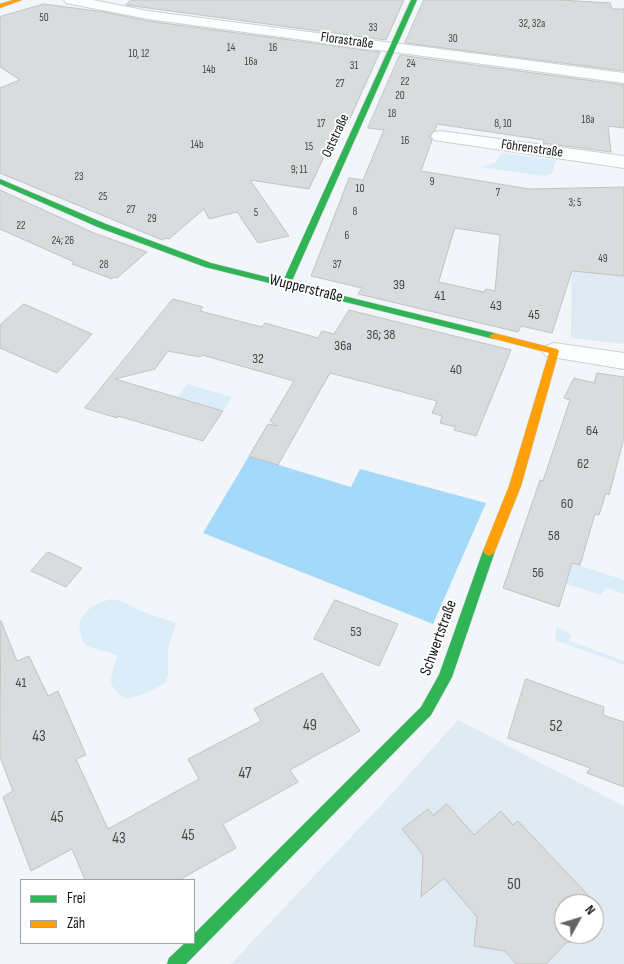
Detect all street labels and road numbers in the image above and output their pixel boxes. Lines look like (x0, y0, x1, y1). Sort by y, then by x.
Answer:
street label: Florastraße (320, 29, 374, 53)
street label: Oststraße (319, 112, 353, 160)
street label: Föhrenstraße (500, 136, 564, 162)
street label: Wupperstraße (267, 271, 345, 307)
street label: Schwertstraße (416, 597, 462, 679)

